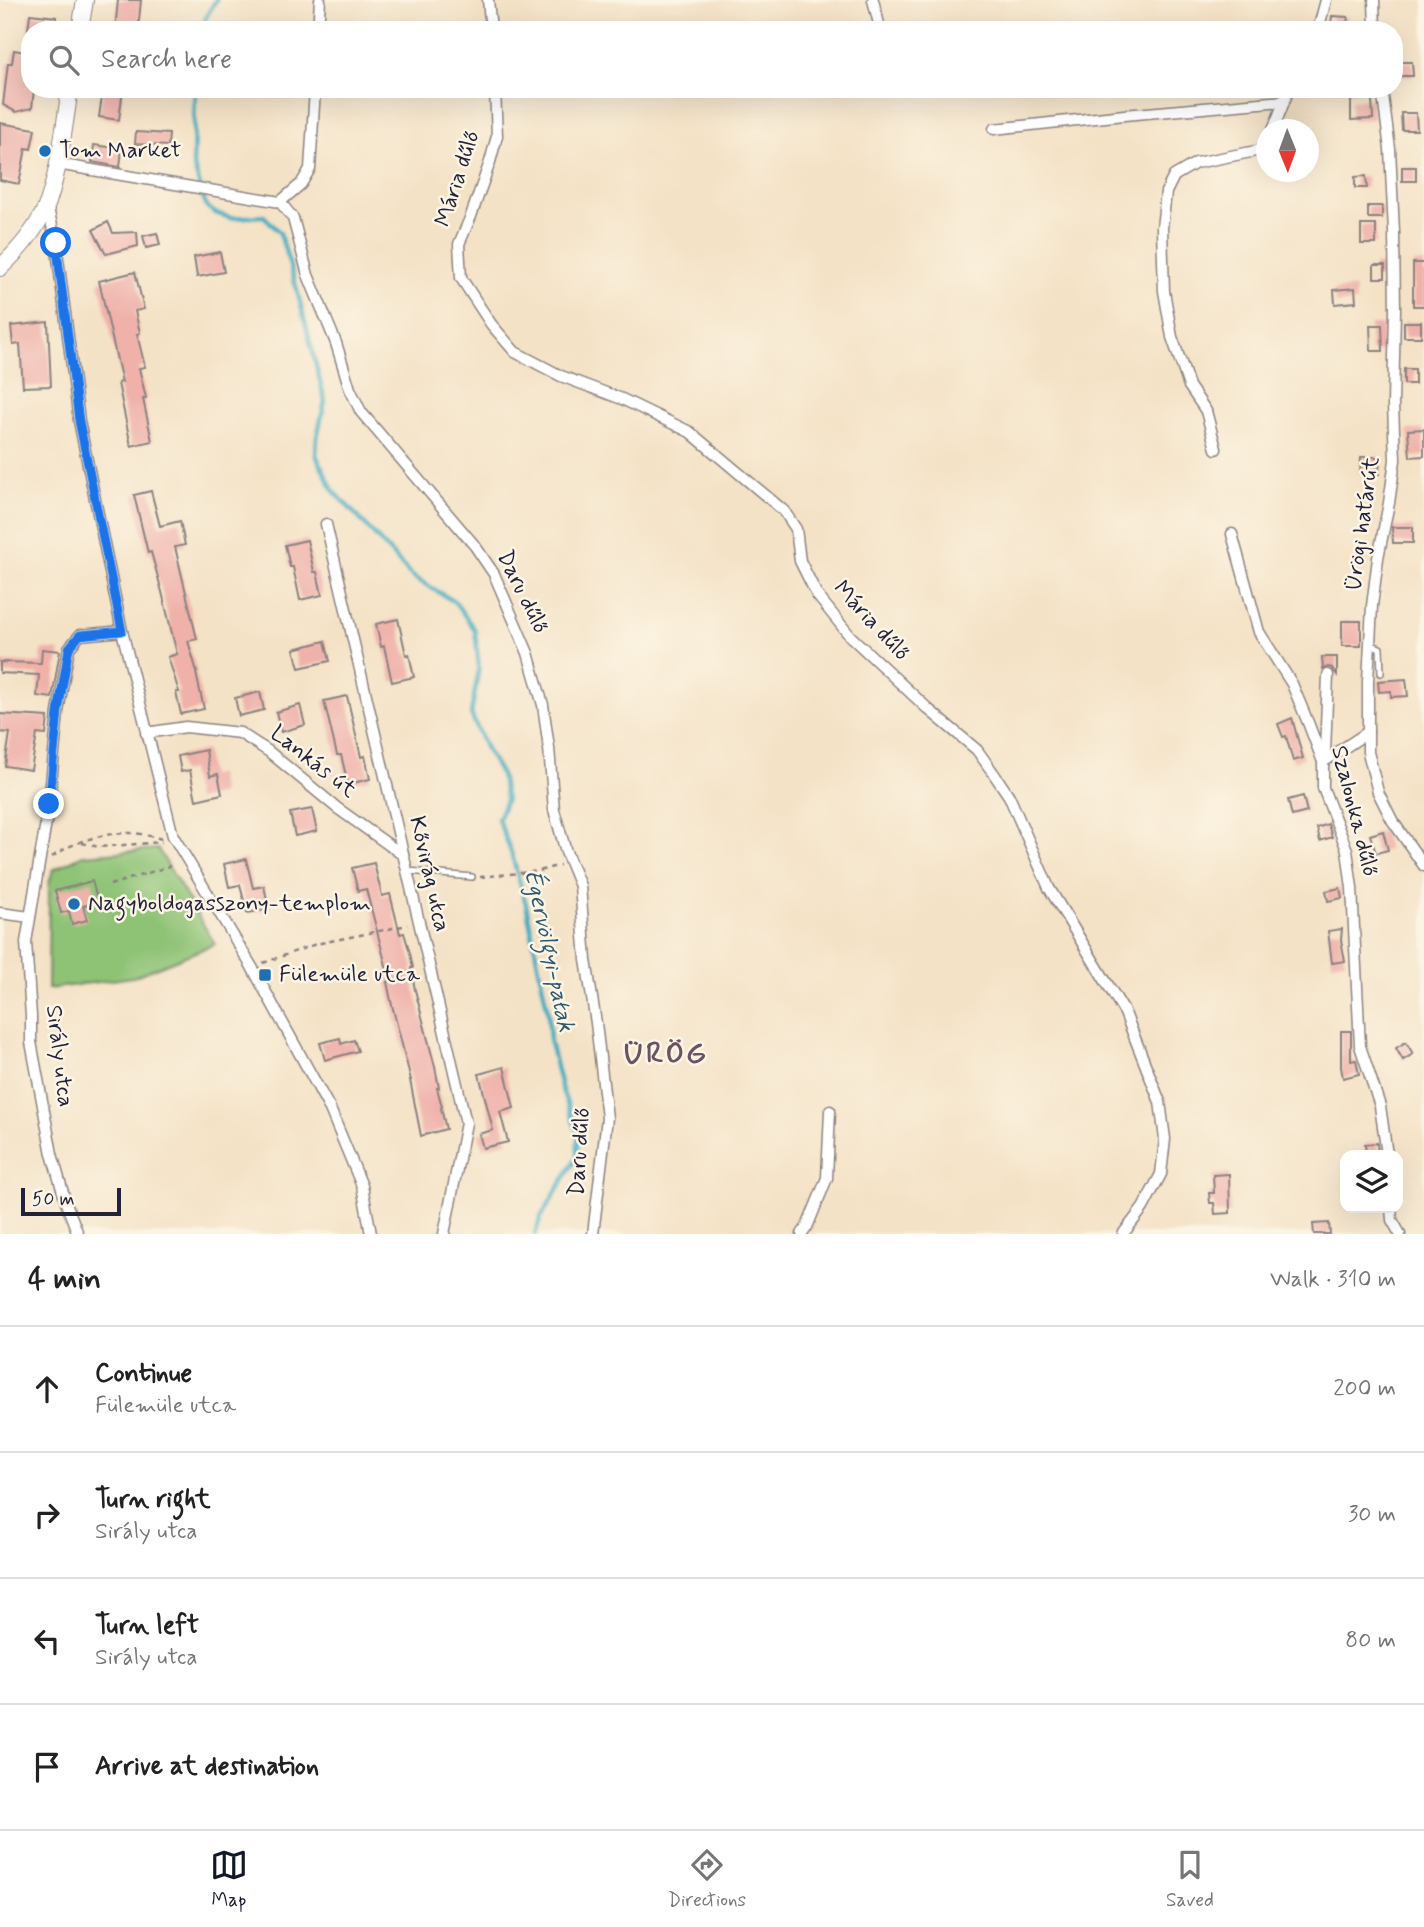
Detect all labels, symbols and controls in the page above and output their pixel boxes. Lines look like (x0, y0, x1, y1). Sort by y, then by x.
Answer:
search box (21, 21, 1403, 98)
icon: search (45, 41, 83, 79)
text: Search here (101, 43, 232, 77)
north arrow (1256, 119, 1319, 182)
street label: Mária dűlő (428, 127, 488, 231)
place label: Tom Market (59, 136, 182, 166)
marker: Tom Market (37, 143, 53, 159)
route start (40, 227, 71, 258)
street label: Ürögi határút (1339, 454, 1387, 593)
street label: Daru dűlő (489, 546, 555, 638)
street label: Mária dűlő (826, 574, 916, 668)
street label: Lankás út (264, 719, 363, 805)
street label: Szalonka dűlő (1323, 743, 1385, 879)
route end (33, 788, 64, 819)
street label: Kővirág utca (401, 813, 457, 935)
water label: Égervölgyi-patak (514, 867, 582, 1035)
place label: Nagyboldogasszony-templom (88, 889, 371, 921)
marker: Nagyboldogasszony-templom (66, 896, 82, 912)
place label: Fülemüle utca (279, 960, 420, 990)
marker: Fülemüle utca (257, 967, 273, 983)
street label: Sirály utca (38, 1003, 80, 1109)
district label: ÜRÖG (622, 1034, 708, 1073)
street label: Daru dűlő (562, 1107, 598, 1197)
map controls (1340, 1150, 1403, 1213)
button: layers (1340, 1150, 1403, 1213)
scale bar (21, 1185, 121, 1217)
text: 50 m (32, 1187, 75, 1212)
text: 4 min (28, 1260, 101, 1299)
text: Walk · 310 m (1270, 1265, 1396, 1295)
text: Continue (95, 1357, 192, 1391)
icon: ahead (28, 1370, 66, 1408)
text: 200 m (1333, 1374, 1396, 1404)
text: Fülemüle utca (95, 1391, 236, 1421)
text: Turn right (95, 1483, 211, 1517)
icon: right (28, 1496, 66, 1534)
text: 30 m (1348, 1500, 1396, 1530)
text: Sirály utca (95, 1517, 197, 1547)
text: Turn left (95, 1609, 199, 1643)
icon: left (28, 1622, 66, 1660)
text: 80 m (1345, 1626, 1396, 1656)
text: Sirály utca (95, 1643, 197, 1673)
icon: arrive (28, 1748, 66, 1786)
text: Arrive at destination (95, 1750, 319, 1784)
tab: Map (210, 1846, 248, 1913)
tab: Directions (668, 1846, 746, 1913)
tab: Saved (1166, 1846, 1214, 1913)

